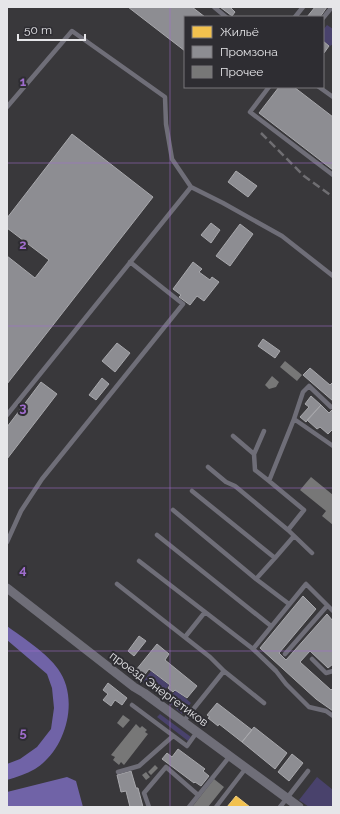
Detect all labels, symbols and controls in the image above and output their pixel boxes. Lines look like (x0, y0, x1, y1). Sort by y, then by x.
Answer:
scale bar (18, 16, 85, 42)
legend (184, 16, 324, 88)
text: 50 m (24, 23, 52, 37)
text: Жильё (220, 25, 259, 39)
text: Промзона (220, 45, 278, 59)
text: Прочее (220, 65, 263, 79)
text: 1 (20, 74, 27, 89)
text: 2 (19, 237, 27, 252)
text: 3 (19, 400, 27, 415)
text: 4 (19, 562, 27, 577)
street label: проезд Энергетиков (107, 649, 211, 729)
text: 5 (19, 725, 27, 740)

